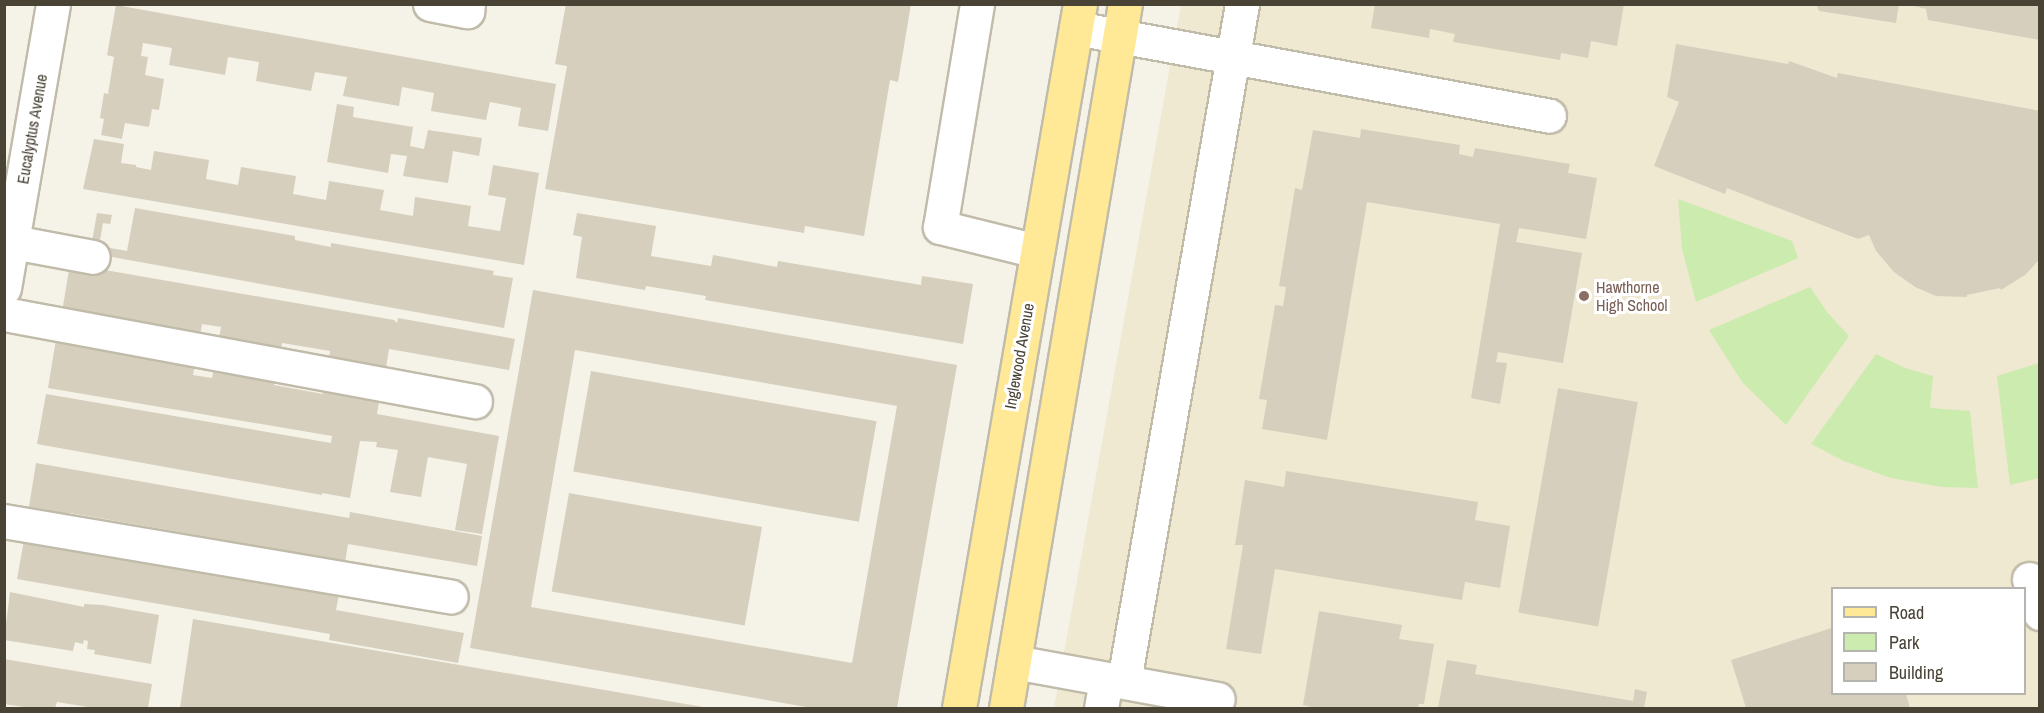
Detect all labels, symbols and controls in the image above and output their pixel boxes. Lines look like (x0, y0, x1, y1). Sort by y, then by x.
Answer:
street label: Eucalyptus Avenue (13, 72, 51, 186)
place label: Hawthorne High School (1596, 277, 1667, 315)
marker: Hawthorne High School (1577, 289, 1591, 303)
street label: Inglewood Avenue (1000, 301, 1038, 411)
legend (1831, 587, 2026, 695)
text: Road (1889, 600, 1924, 625)
text: Park (1889, 630, 1919, 655)
text: Building (1889, 660, 1943, 685)

